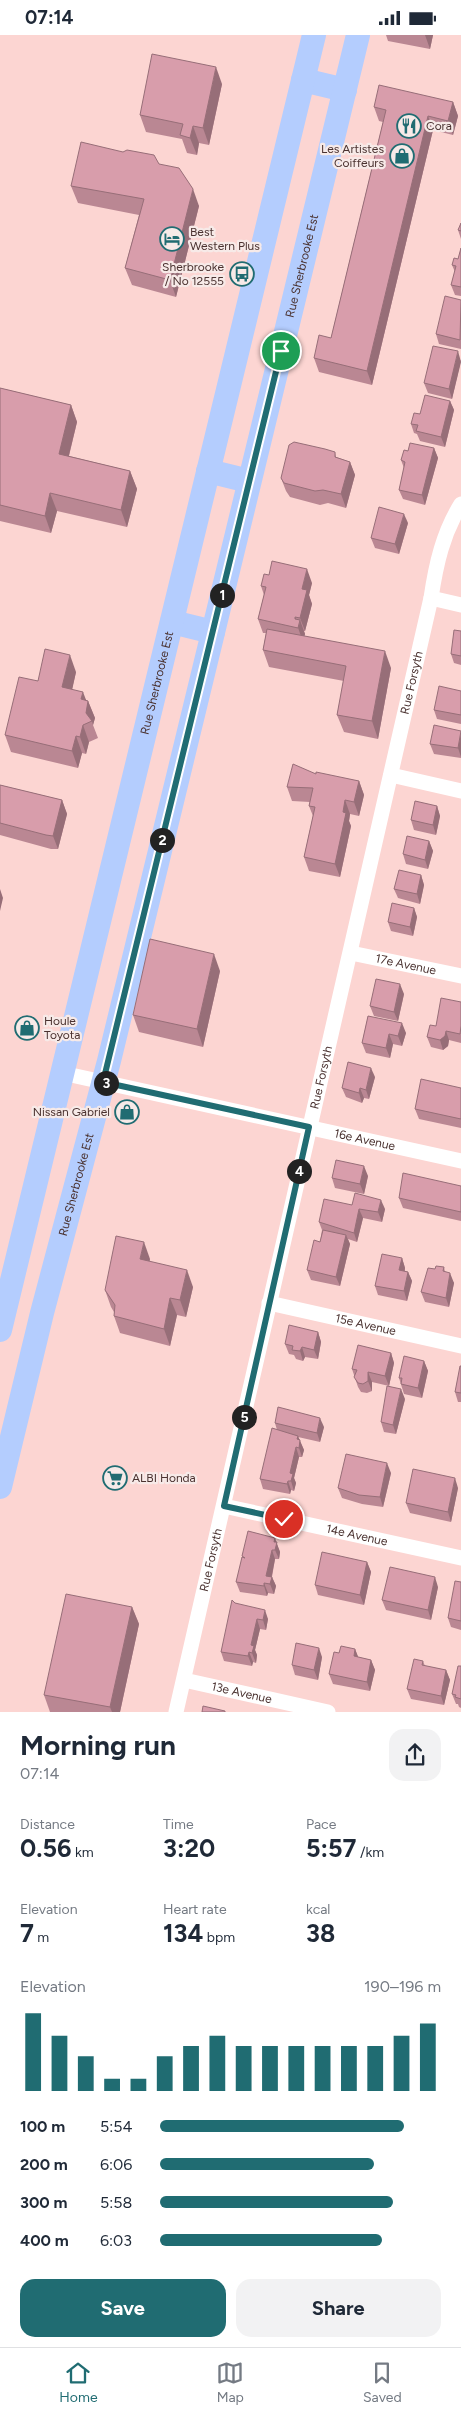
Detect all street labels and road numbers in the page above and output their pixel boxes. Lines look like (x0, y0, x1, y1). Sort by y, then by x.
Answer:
street label: Rue Sherbrooke Est (283, 212, 321, 319)
street label: Rue Sherbrooke Est (138, 629, 176, 736)
street label: Rue Forsyth (398, 649, 426, 716)
street label: 17e Avenue (374, 951, 438, 978)
street label: Rue Forsyth (307, 1044, 335, 1110)
street label: 16e Avenue (333, 1126, 397, 1153)
street label: Rue Sherbrooke Est (56, 1131, 97, 1237)
street label: 15e Avenue (334, 1311, 398, 1338)
street label: 14e Avenue (325, 1522, 389, 1549)
street label: Rue Forsyth (197, 1527, 225, 1593)
street label: 13e Avenue (210, 1679, 274, 1706)

